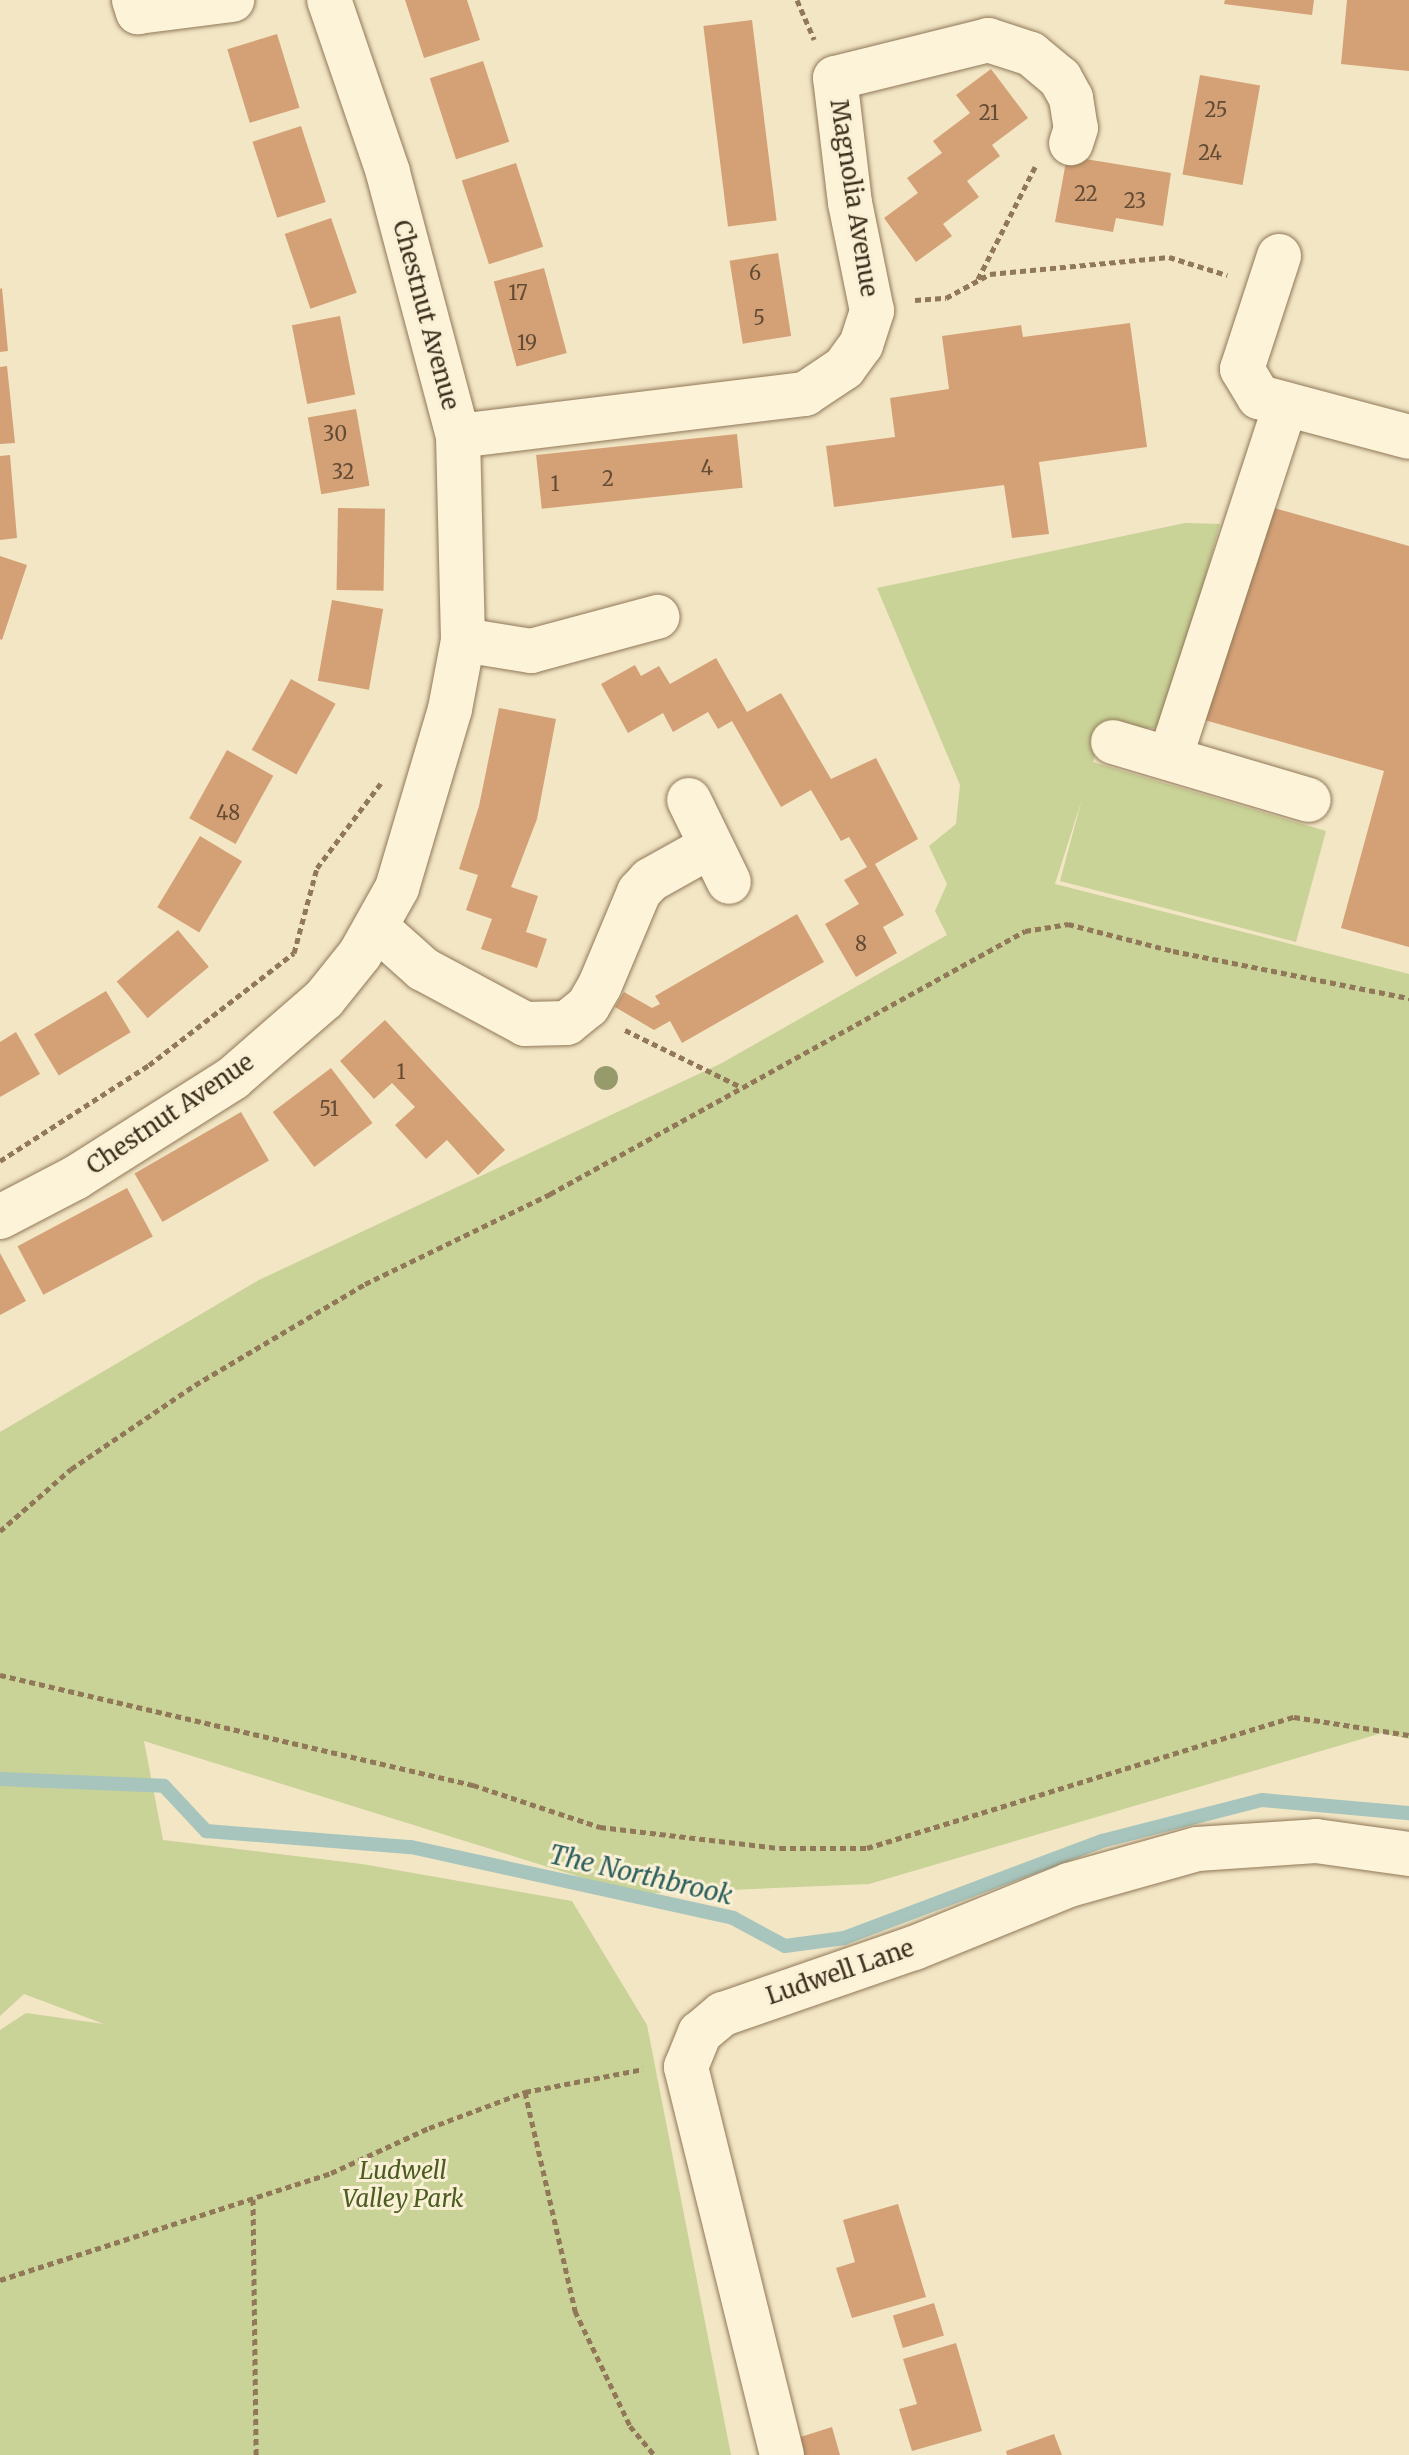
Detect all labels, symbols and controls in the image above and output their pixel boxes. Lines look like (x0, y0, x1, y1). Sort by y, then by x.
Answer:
street label: Magnolia Avenue (824, 97, 884, 299)
house number: 25 (1205, 97, 1227, 121)
house number: 21 (979, 100, 999, 124)
house number: 24 (1198, 140, 1222, 164)
house number: 22 (1074, 181, 1098, 205)
house number: 23 (1124, 188, 1146, 212)
street label: Chestnut Avenue (387, 217, 465, 413)
house number: 6 (749, 260, 761, 284)
house number: 17 (508, 280, 528, 304)
house number: 5 (753, 305, 765, 329)
house number: 19 (517, 330, 537, 354)
house number: 30 (323, 421, 347, 445)
house number: 4 (701, 455, 713, 479)
house number: 32 (332, 459, 354, 483)
house number: 2 (602, 466, 614, 490)
house number: 1 (550, 471, 560, 495)
house number: 48 (216, 800, 240, 824)
house number: 8 (855, 931, 867, 955)
street label: Chestnut Avenue (81, 1048, 259, 1180)
house number: 1 (396, 1059, 406, 1083)
house number: 51 (319, 1096, 339, 1120)
water label: The Northbrook (546, 1839, 736, 1911)
street label: Ludwell Lane (762, 1933, 918, 2011)
park label: Ludwell Valley Park (342, 2157, 464, 2213)

